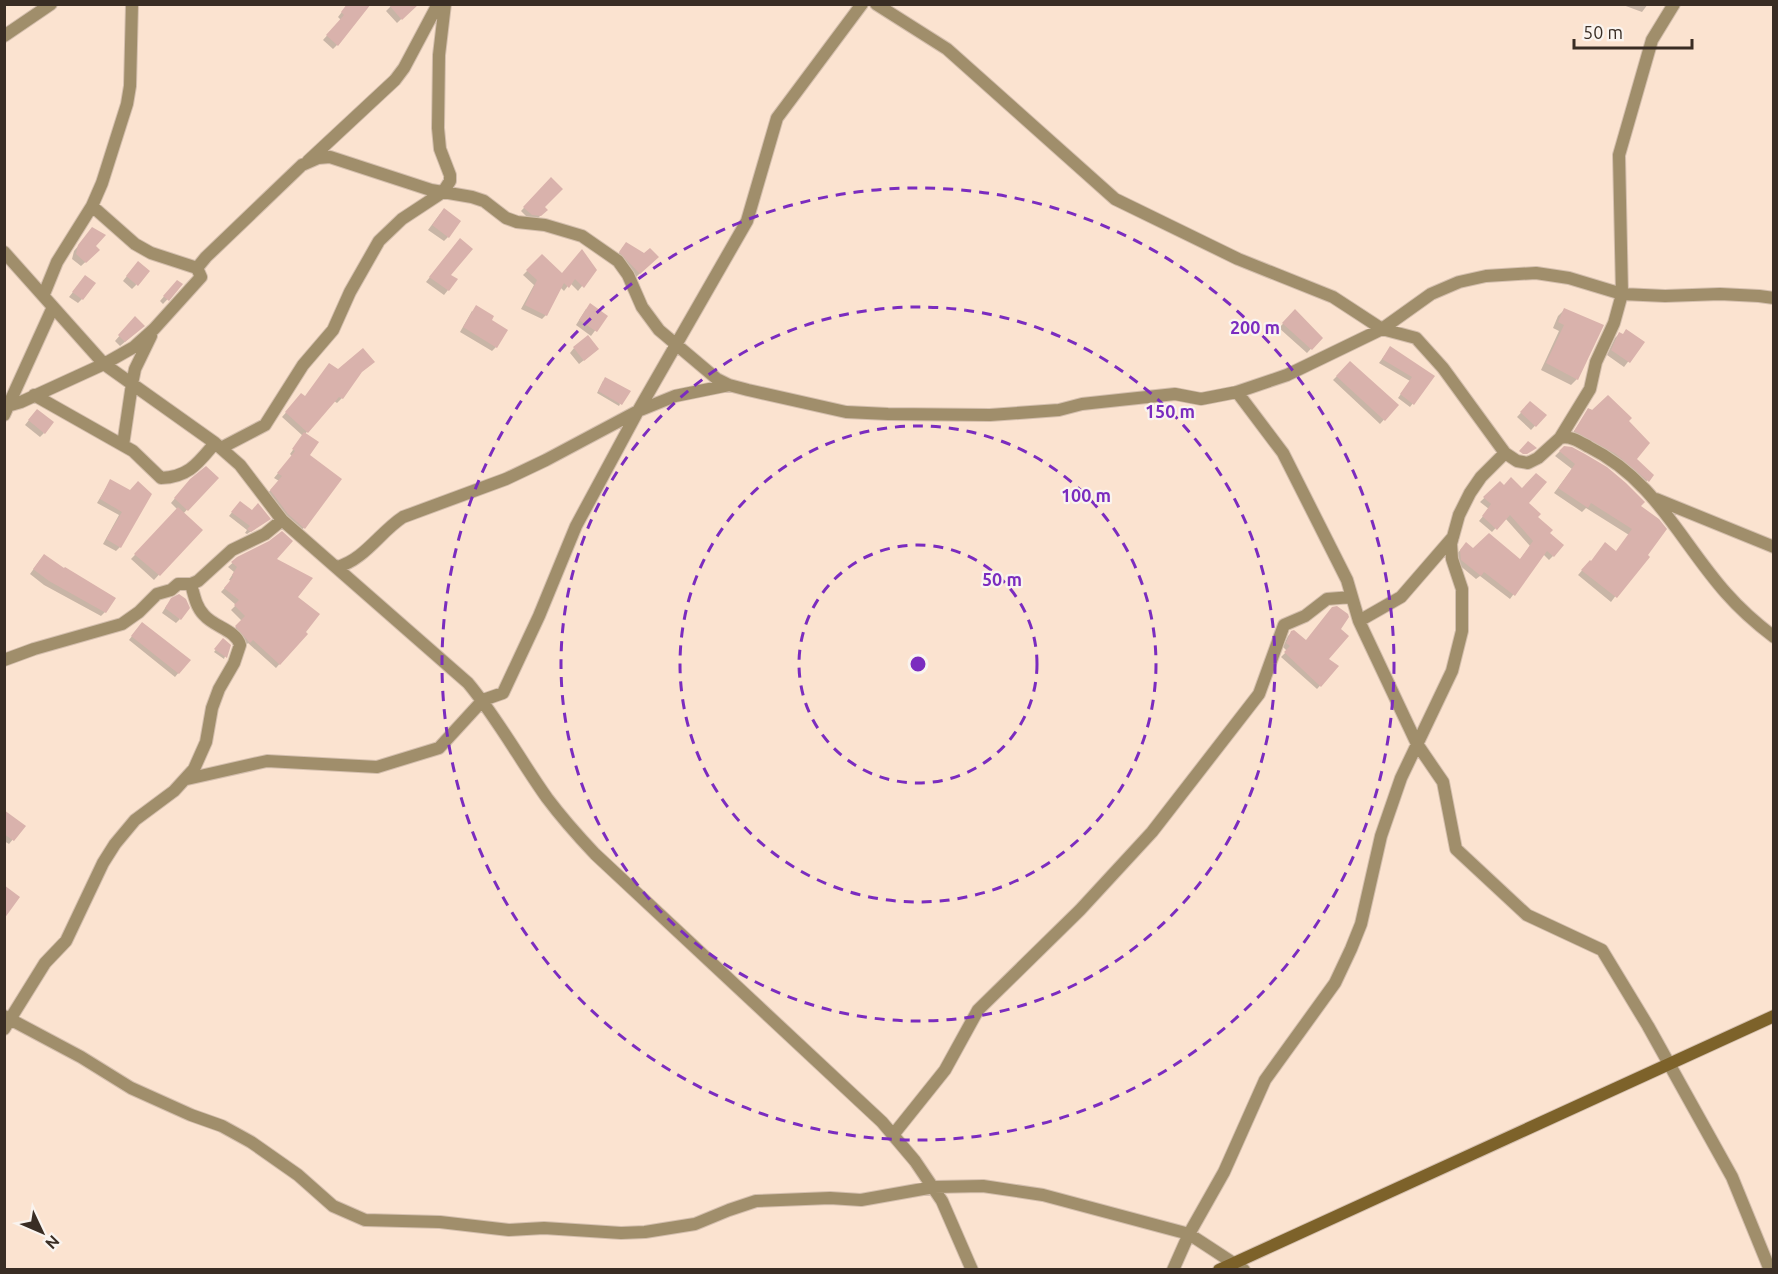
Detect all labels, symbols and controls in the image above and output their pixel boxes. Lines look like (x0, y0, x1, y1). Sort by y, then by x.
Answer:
scale bar (1574, 12, 1692, 50)
text: 50 m (1583, 22, 1623, 42)
text: 200 m (1230, 317, 1280, 337)
text: 150 m (1145, 401, 1195, 421)
text: 100 m (1061, 485, 1111, 505)
text: 50 m (982, 569, 1022, 589)
centre of rings (908, 654, 928, 674)
north arrow (12, 1202, 72, 1262)
text: N (42, 1232, 63, 1253)

